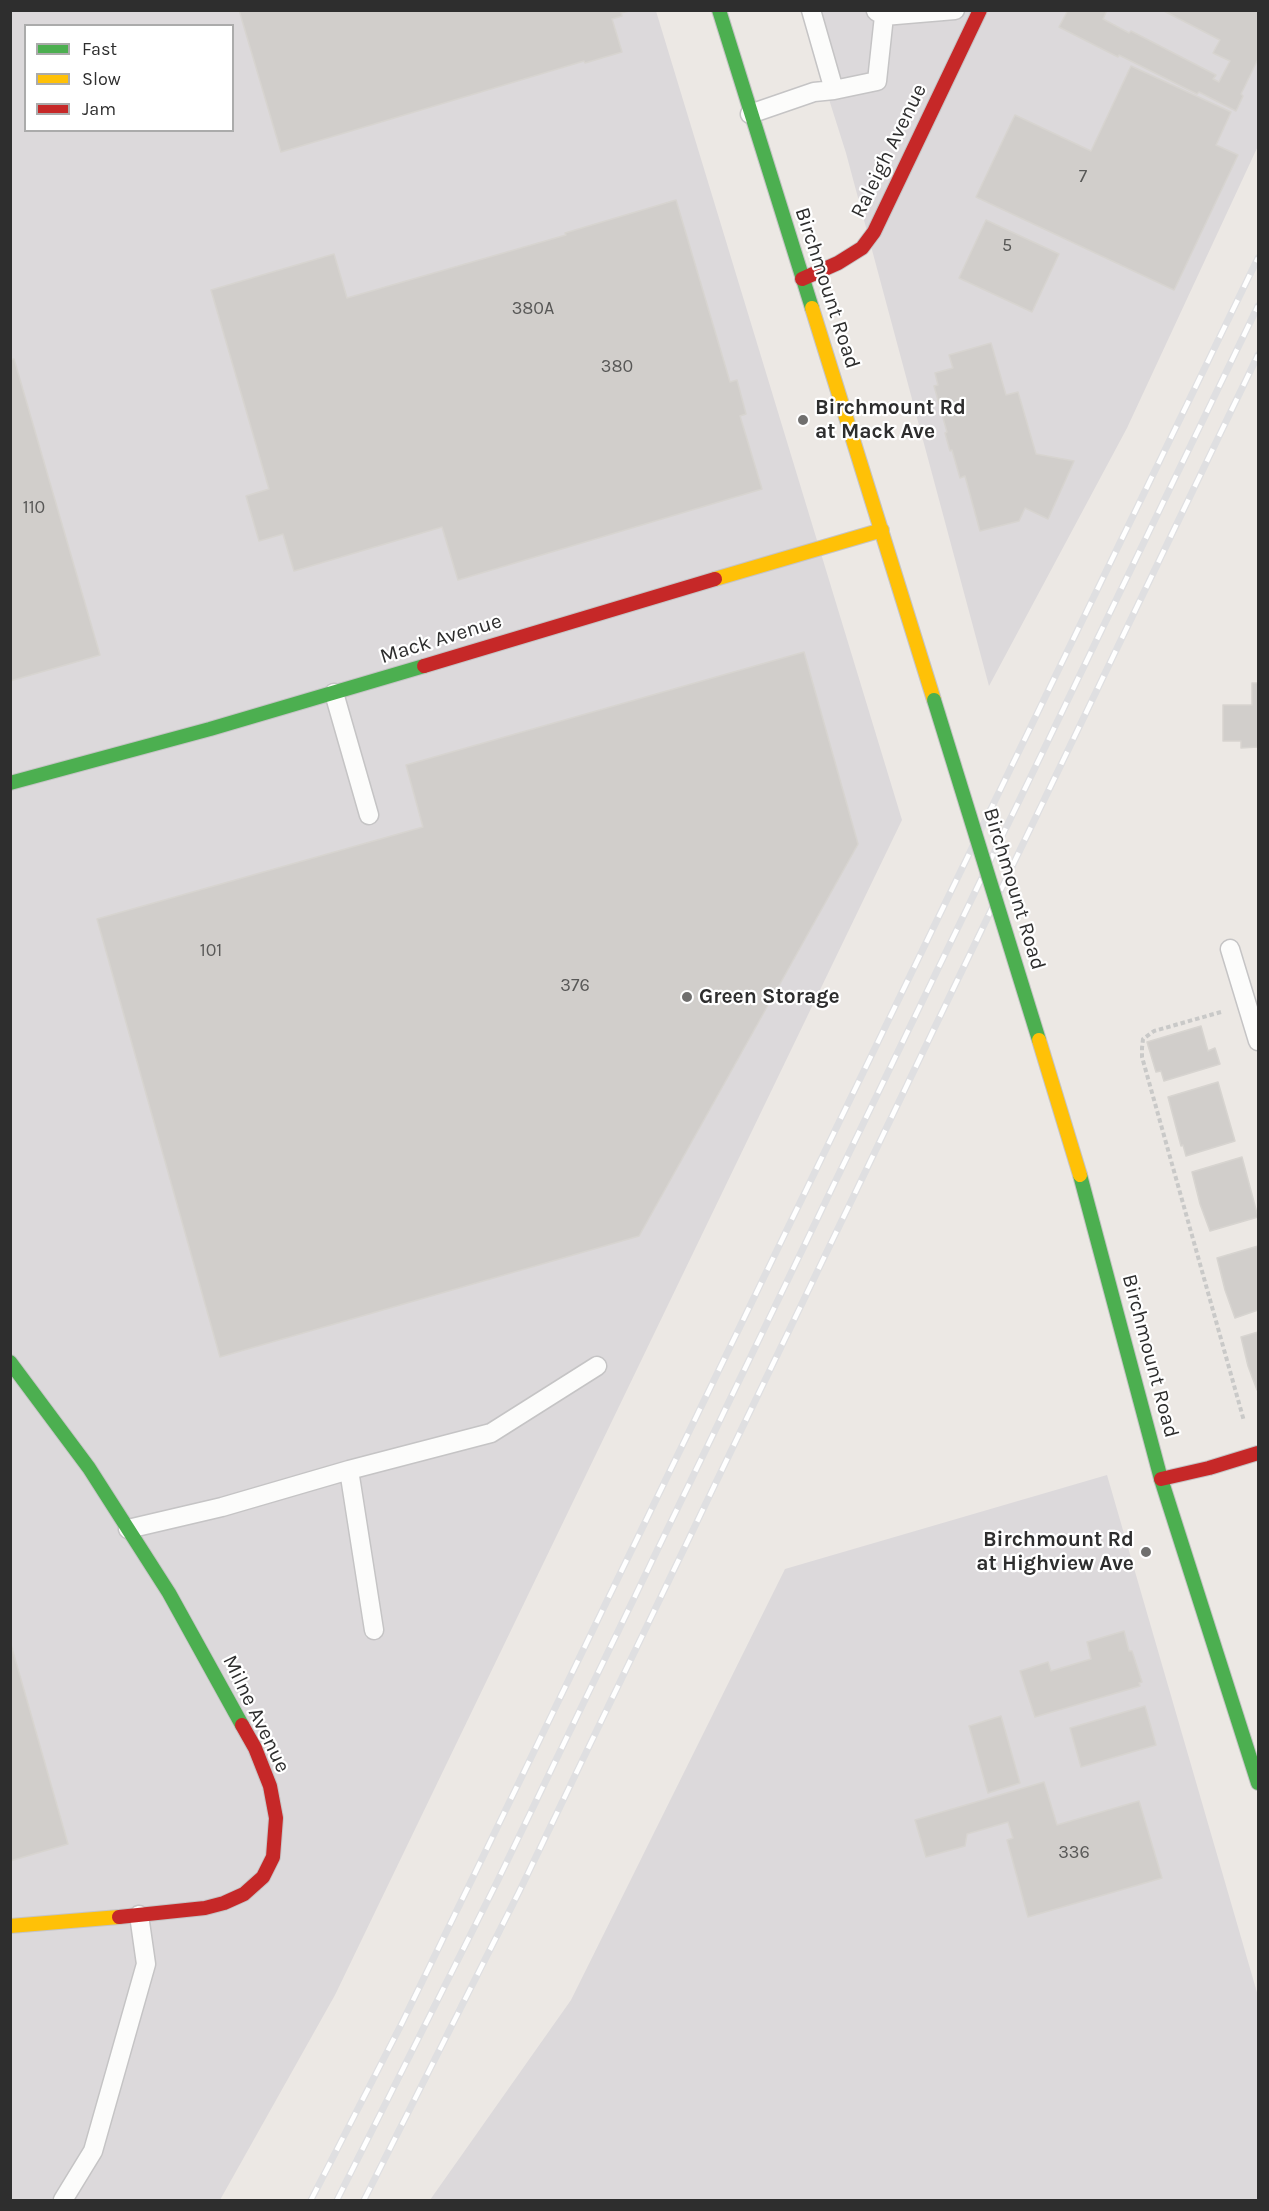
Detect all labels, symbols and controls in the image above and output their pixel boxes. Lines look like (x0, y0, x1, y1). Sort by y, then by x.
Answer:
legend (24, 24, 234, 132)
text: Fast (82, 38, 117, 60)
text: Slow (82, 68, 121, 90)
street label: Raleigh Avenue (846, 80, 932, 222)
text: Jam (82, 98, 116, 120)
house number: 7 (1079, 166, 1087, 188)
street label: Birchmount Road (789, 204, 865, 372)
house number: 5 (1002, 235, 1012, 257)
house number: 380A (512, 298, 554, 320)
house number: 380 (601, 356, 633, 378)
place label: Birchmount Rd at Mack Ave (815, 395, 966, 445)
marker: Birchmount Rd at Mack Ave (796, 413, 810, 427)
house number: 110 (23, 497, 45, 519)
street label: Mack Avenue (377, 609, 505, 669)
street label: Birchmount Road (977, 805, 1051, 973)
house number: 101 (200, 940, 222, 962)
house number: 376 (560, 975, 590, 997)
place label: Green Storage (699, 984, 840, 1010)
marker: Green Storage (680, 990, 694, 1004)
street label: Birchmount Road (1116, 1272, 1184, 1440)
place label: Birchmount Rd at Highview Ave (976, 1527, 1134, 1577)
marker: Birchmount Rd at Highview Ave (1139, 1545, 1153, 1559)
street label: Milne Avenue (217, 1651, 295, 1777)
house number: 336 (1058, 1842, 1090, 1864)

